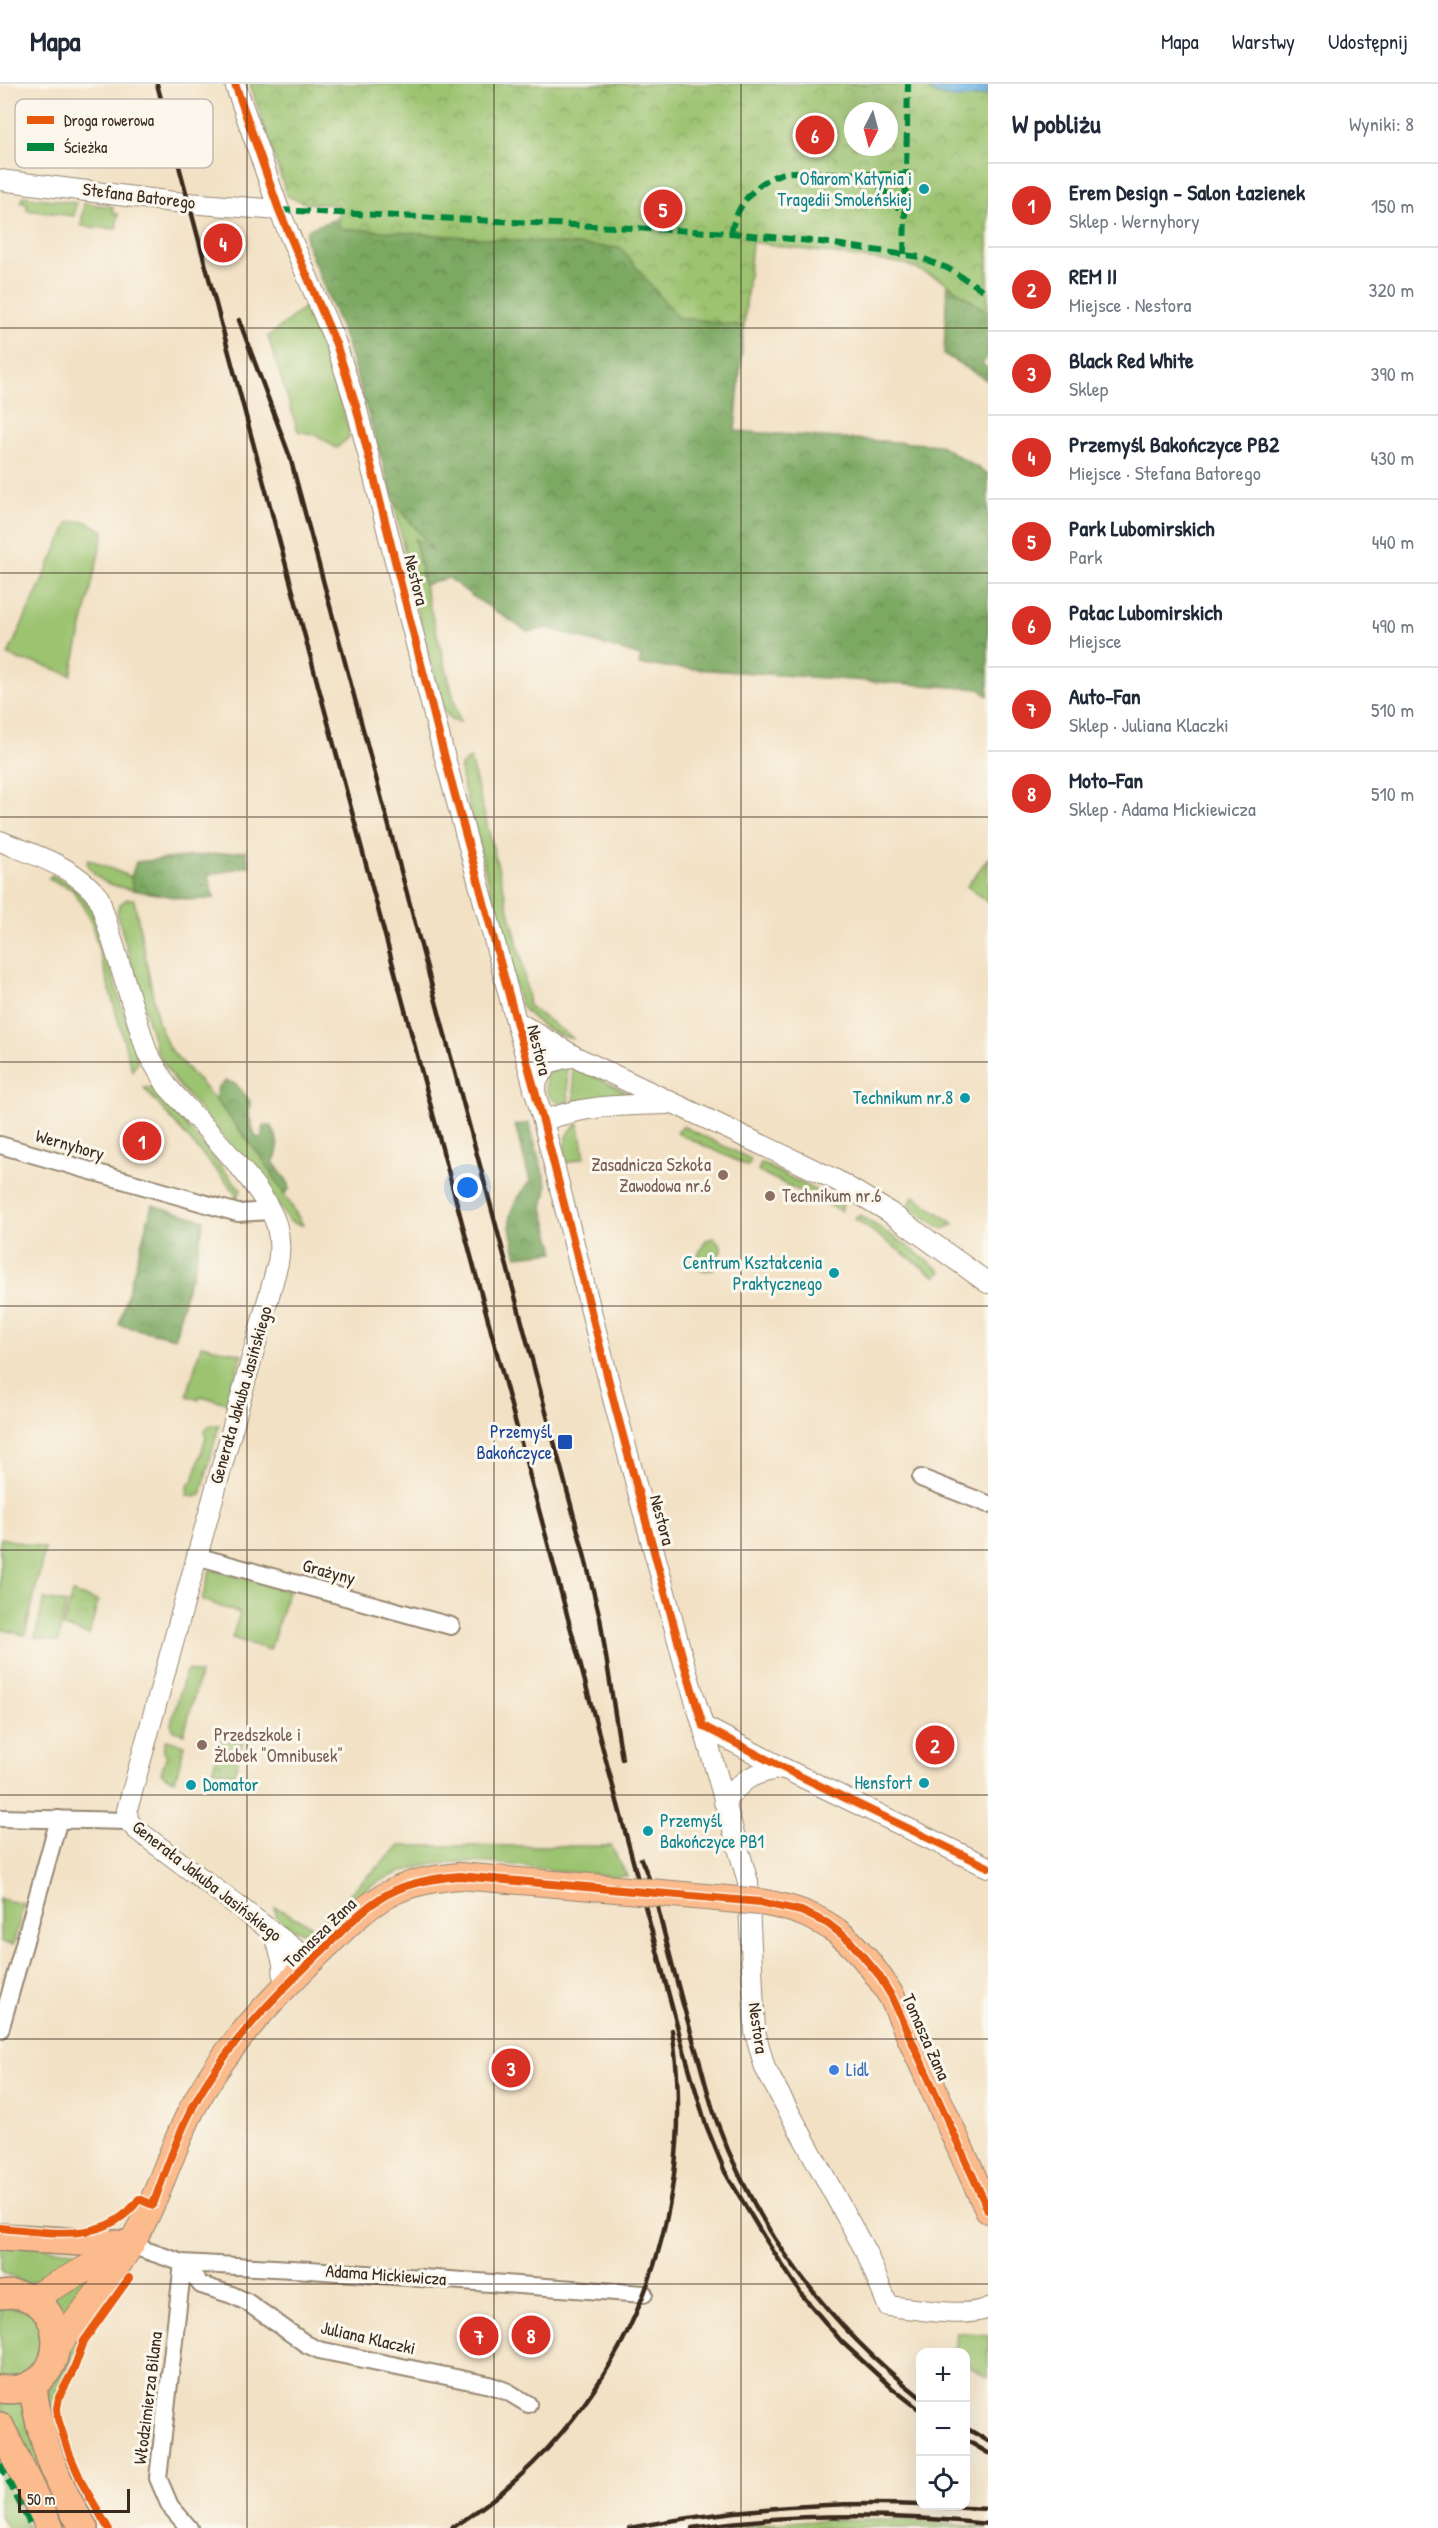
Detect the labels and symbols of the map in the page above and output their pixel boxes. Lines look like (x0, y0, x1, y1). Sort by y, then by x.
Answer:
legend (15, 99, 213, 168)
north arrow (844, 102, 898, 156)
text: Droga rowerowa (64, 109, 154, 131)
pin: 6 (796, 112, 834, 158)
text: Ścieżka (64, 136, 107, 158)
place label: Ofiarom Katynia i Tragedii Smoleńskiej (778, 166, 912, 212)
street label: Stefana Batorego (81, 176, 197, 215)
marker: Ofiarom Katynia i Tragedii Smoleńskiej (917, 182, 931, 196)
pin: 5 (644, 186, 682, 232)
pin: 4 (204, 220, 242, 266)
street label: Nestora (398, 552, 435, 608)
street label: Nestora (521, 1022, 558, 1078)
place label: Technikum nr.8 (853, 1085, 953, 1110)
marker: Technikum nr.8 (958, 1091, 972, 1105)
pin: 1 (122, 1118, 162, 1164)
street label: Wernyhory (33, 1123, 108, 1166)
place label: Zasadnicza Szkoła Zawodowa nr.6 (591, 1152, 711, 1198)
marker: Zasadnicza Szkoła Zawodowa nr.6 (716, 1168, 730, 1182)
your location (453, 1173, 482, 1202)
place label: Technikum nr.6 (782, 1183, 881, 1208)
marker: Technikum nr.6 (763, 1189, 777, 1203)
place label: Centrum Kształcenia Praktycznego (683, 1250, 822, 1296)
marker: Centrum Kształcenia Praktycznego (827, 1266, 841, 1280)
street label: Generała Jakuba Jasińskiego (203, 1303, 278, 1487)
place label: Przemyśl Bakończyce (477, 1419, 552, 1465)
marker: Przemyśl Bakończyce (556, 1433, 574, 1451)
street label: Nestora (644, 1492, 681, 1548)
street label: Grażyny (300, 1552, 359, 1591)
place label: Przedszkole i Żlobek "Omnibusek" (214, 1722, 343, 1768)
pin: 2 (916, 1722, 954, 1768)
marker: Przedszkole i Żlobek "Omnibusek" (195, 1738, 209, 1752)
place label: Hensfort (855, 1770, 913, 1795)
place label: Domator (203, 1772, 259, 1797)
marker: Hensfort (917, 1776, 931, 1790)
marker: Domator (184, 1778, 198, 1792)
place label: Przemyśl Bakończyce PB1 (660, 1808, 764, 1854)
street label: Generała Jakuba Jasińskiego (127, 1814, 287, 1947)
marker: Przemyśl Bakończyce PB1 (641, 1824, 655, 1838)
street label: Tomasza Zana (278, 1892, 361, 1974)
street label: Tomasza Zana (896, 1990, 957, 2084)
street label: Nestora (743, 2001, 774, 2055)
pin: 3 (492, 2046, 530, 2090)
place label: Lidl (846, 2057, 869, 2082)
marker: Lidl (827, 2063, 841, 2077)
street label: Adama Mickiewicza (325, 2258, 447, 2291)
pin: 8 (512, 2312, 550, 2358)
street label: Juliana Klaczki (318, 2314, 418, 2361)
pin: 7 (460, 2314, 498, 2358)
street label: Włodzimierza Bilana (127, 2330, 168, 2466)
scale bar (18, 2486, 130, 2514)

